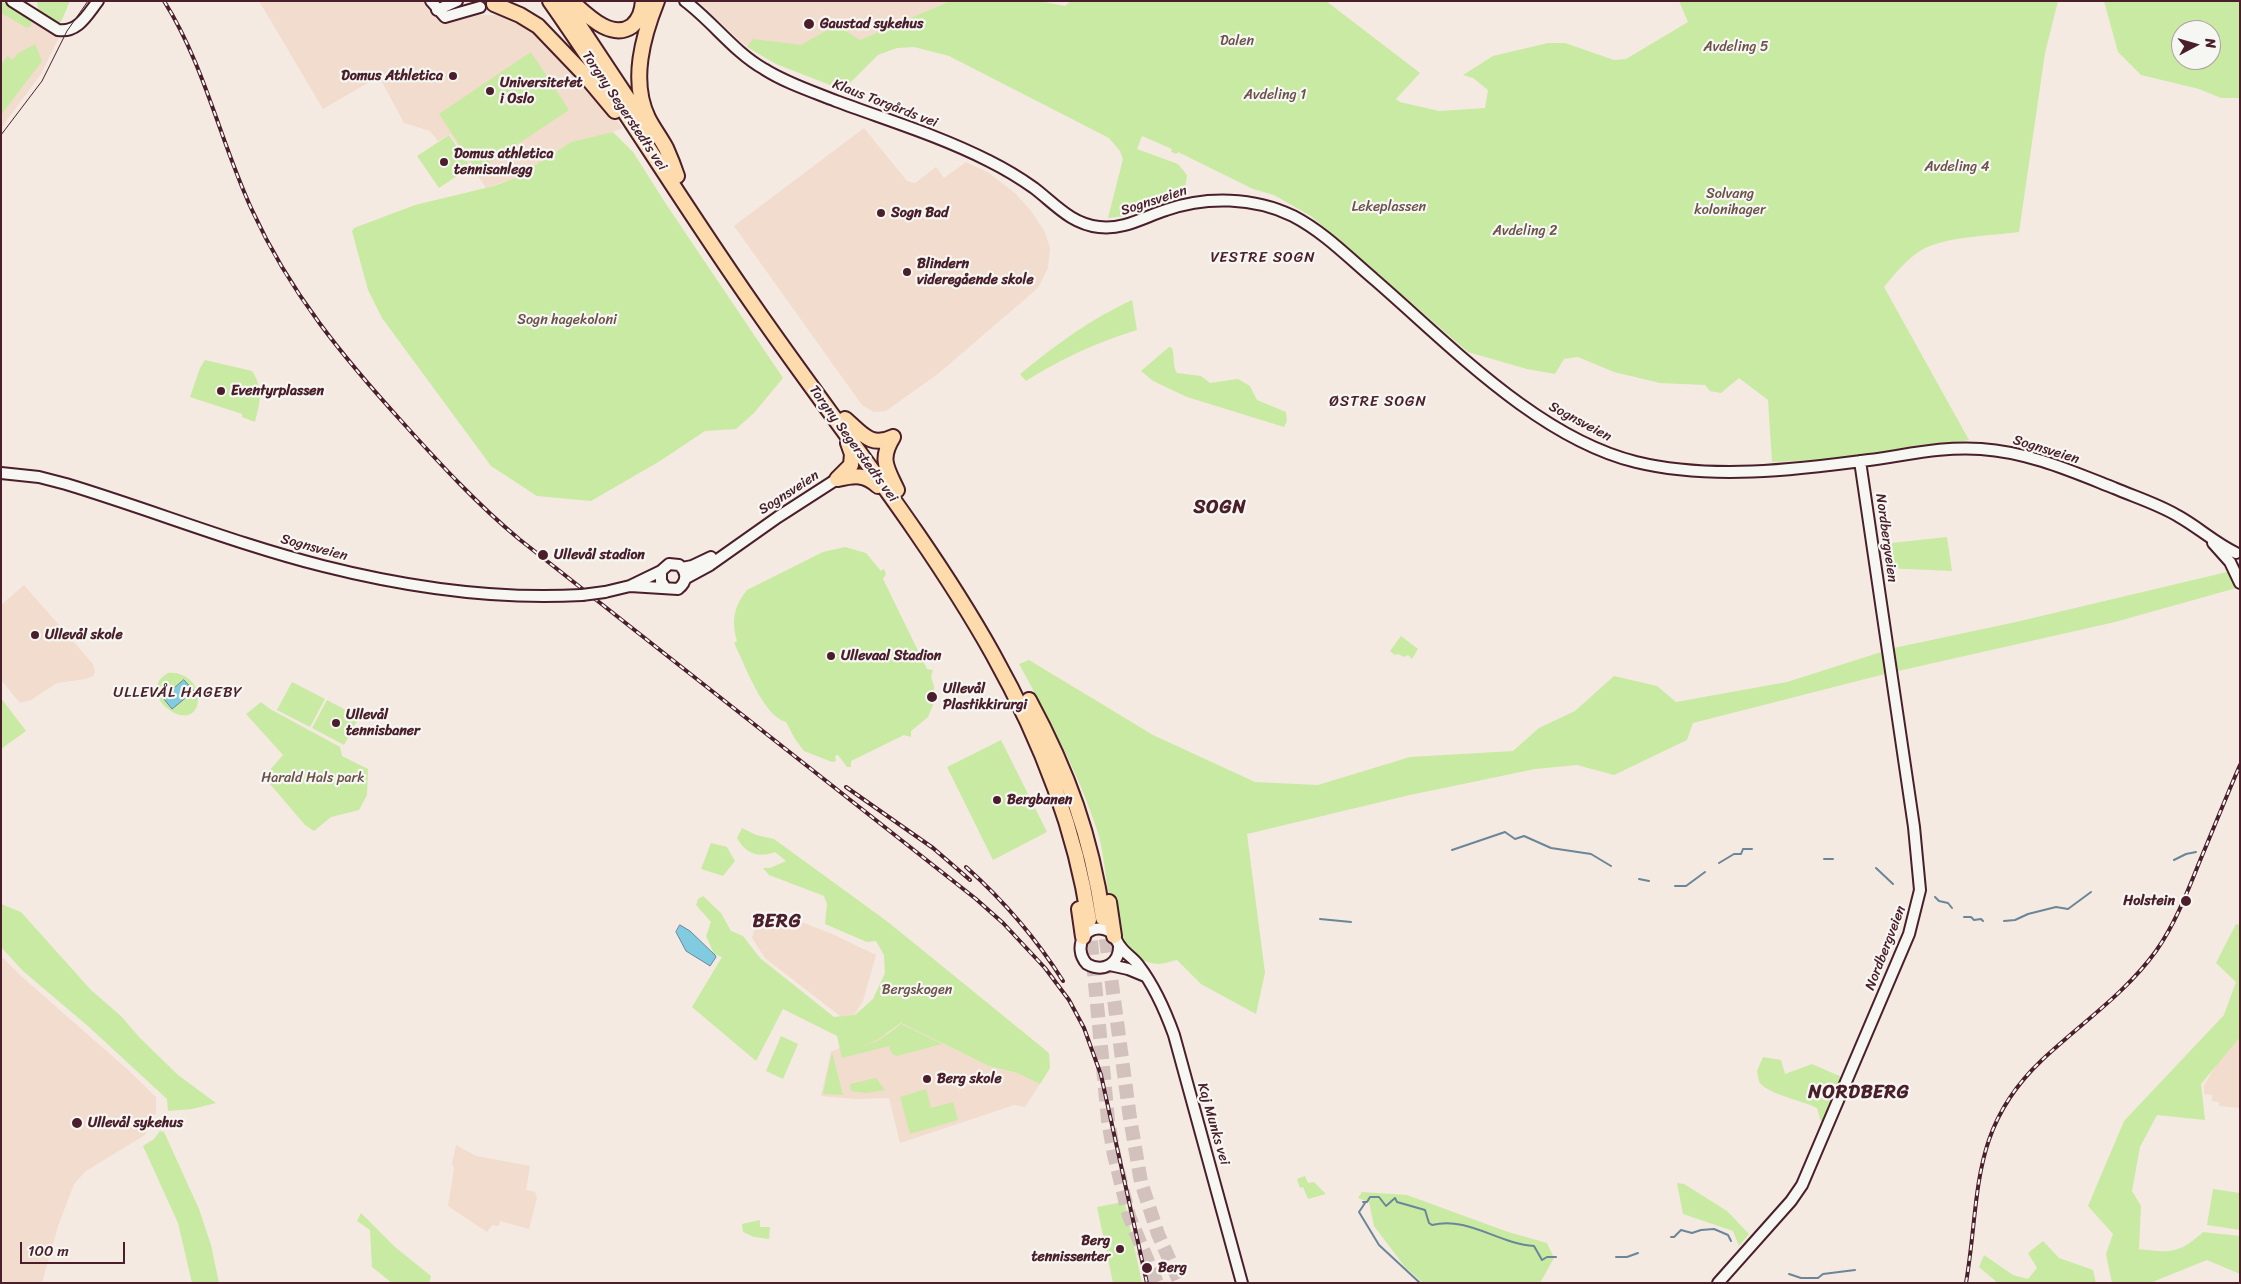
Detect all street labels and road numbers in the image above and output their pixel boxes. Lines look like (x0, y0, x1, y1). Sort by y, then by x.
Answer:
street label: Torgny Segerstedts vei (578, 48, 670, 174)
street label: Klaus Torgårds vei (830, 76, 940, 132)
street label: Sognsveien (1119, 182, 1189, 220)
street label: Torgny Segerstedts vei (805, 382, 901, 506)
street label: Sognsveien (1546, 398, 1614, 446)
street label: Sognsveien (2011, 432, 2081, 468)
street label: Sognsveien (756, 467, 822, 519)
street label: Nordbergveien (1871, 493, 1901, 583)
street label: Sognsveien (279, 531, 349, 565)
street label: Nordbergveien (1862, 903, 1910, 993)
street label: Kaj Munks vei (1193, 1081, 1233, 1167)

